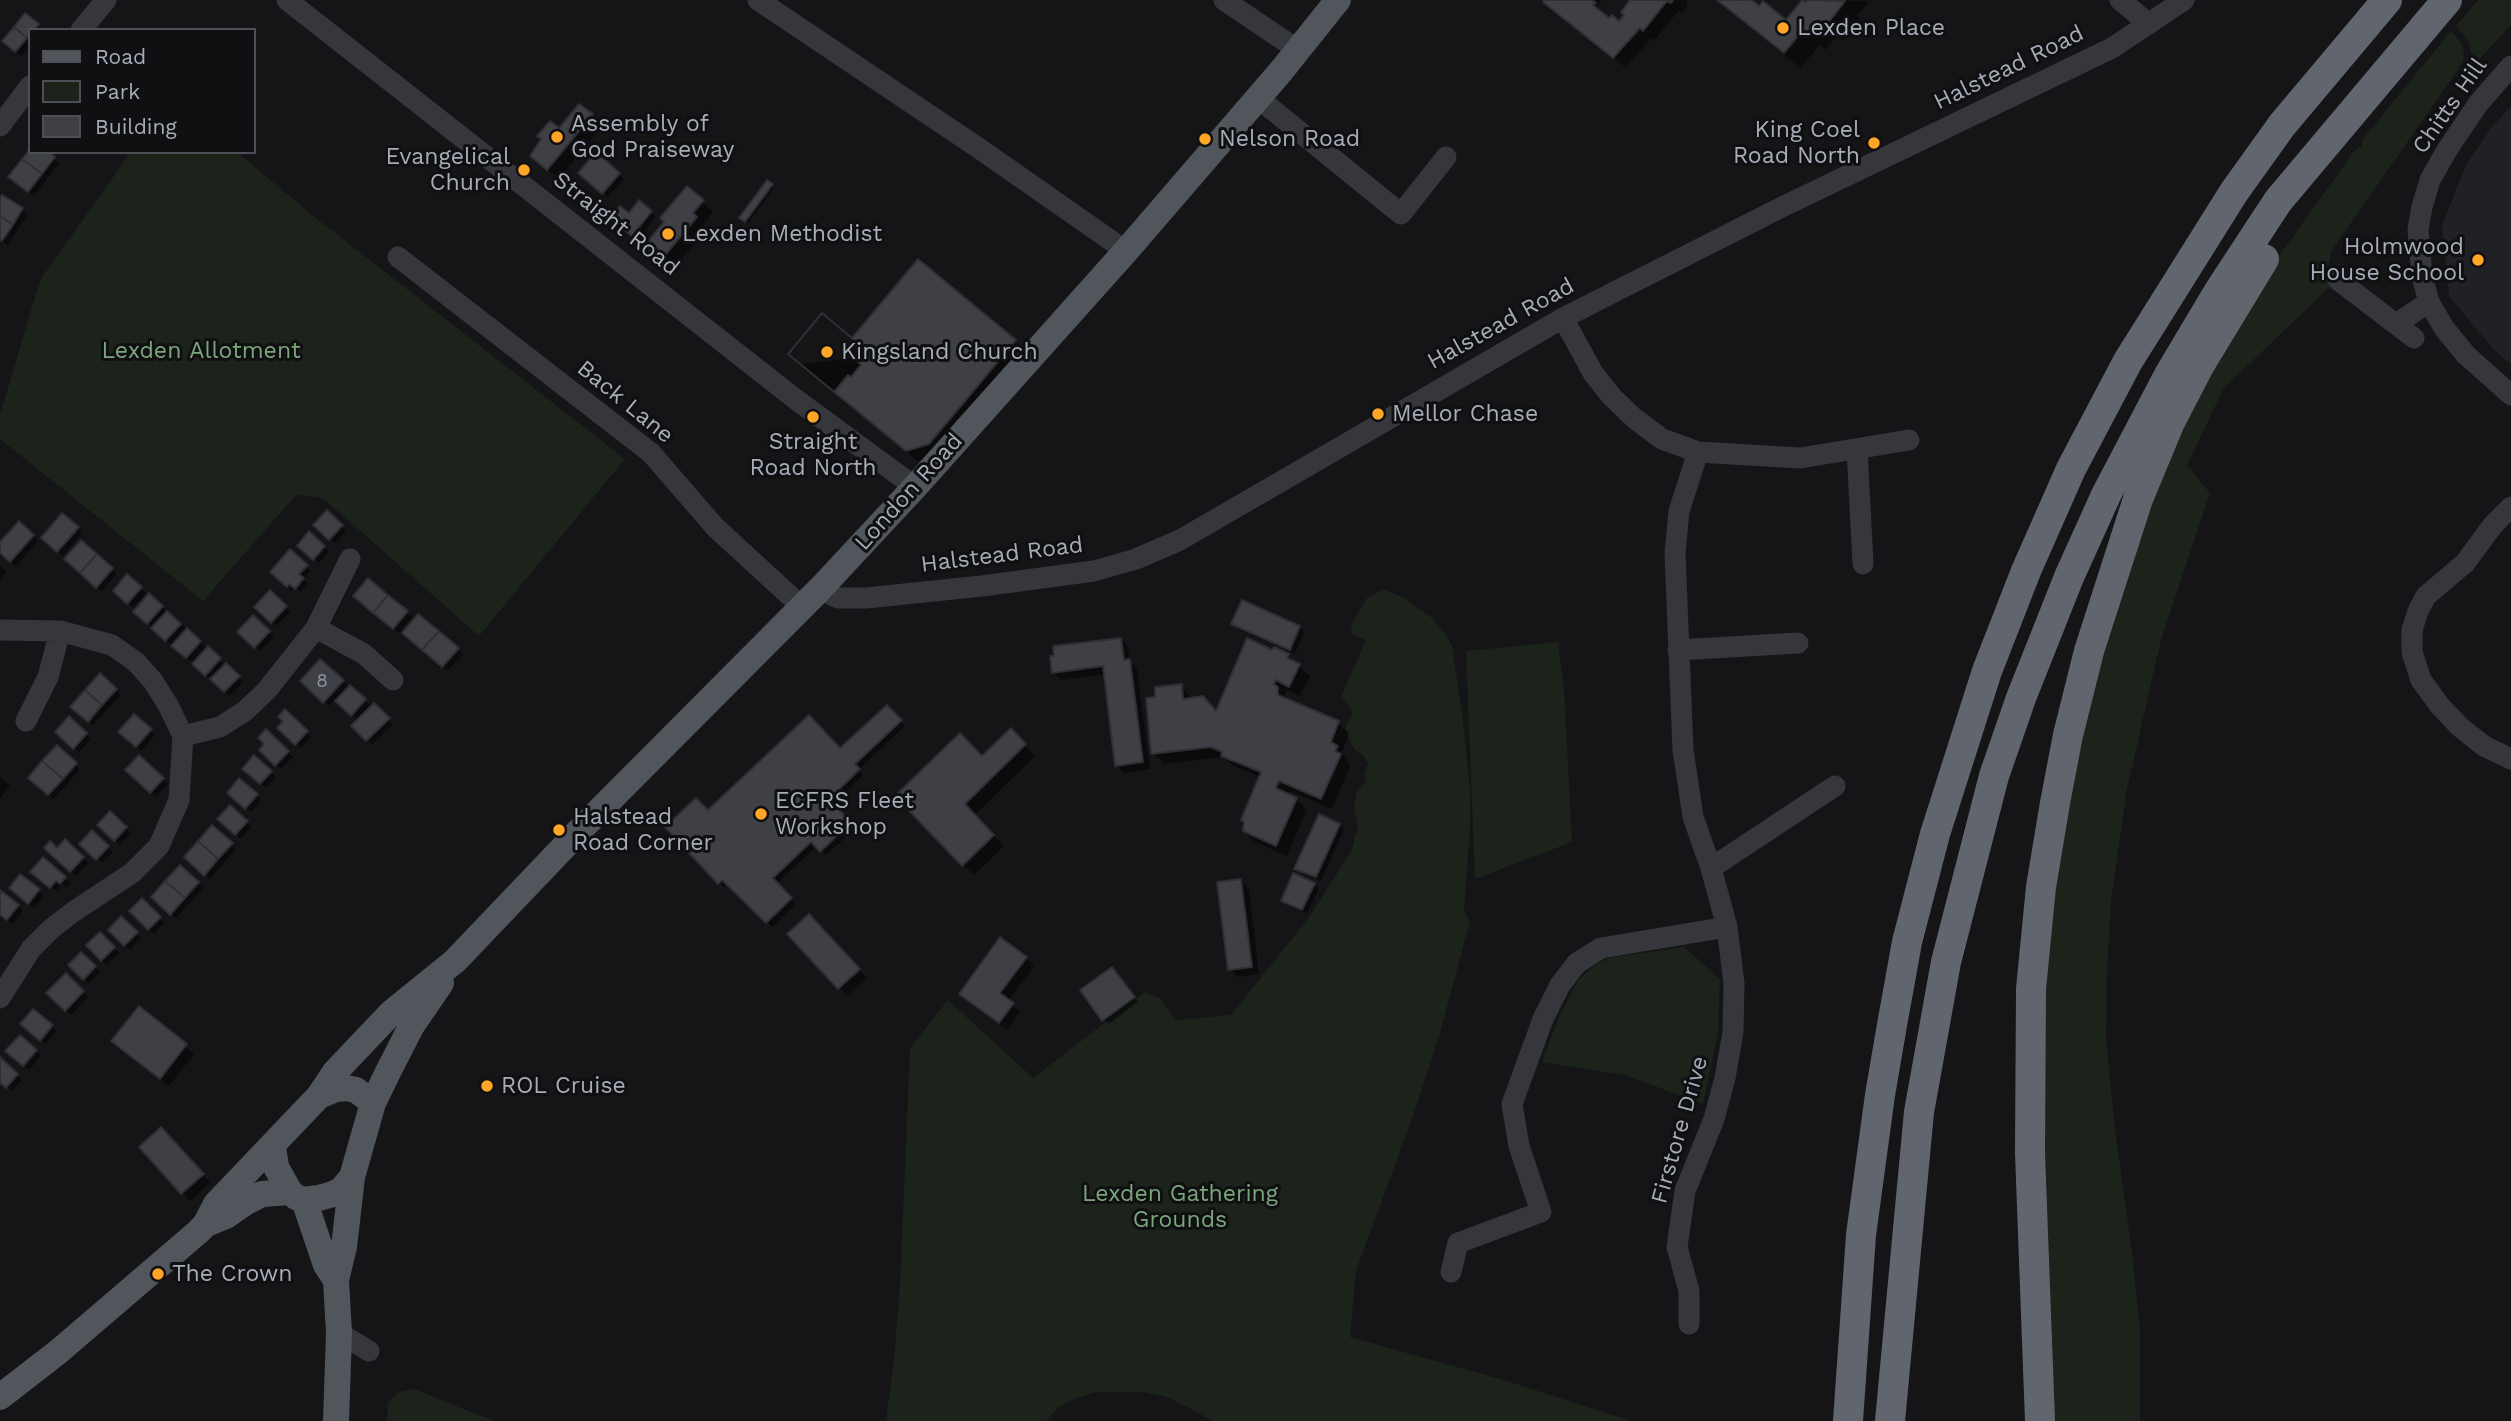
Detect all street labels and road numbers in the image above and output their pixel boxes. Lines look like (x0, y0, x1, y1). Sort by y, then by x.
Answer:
street label: Halstead Road (1930, 20, 2088, 116)
street label: Chitts Hill (2407, 53, 2493, 159)
street label: Straight Road (547, 166, 685, 282)
street label: Halstead Road (1423, 272, 1579, 376)
street label: Back Lane (571, 355, 679, 449)
street label: London Road (849, 428, 969, 556)
street label: Halstead Road (919, 531, 1085, 579)
street label: Firstore Drive (1646, 1053, 1714, 1207)

